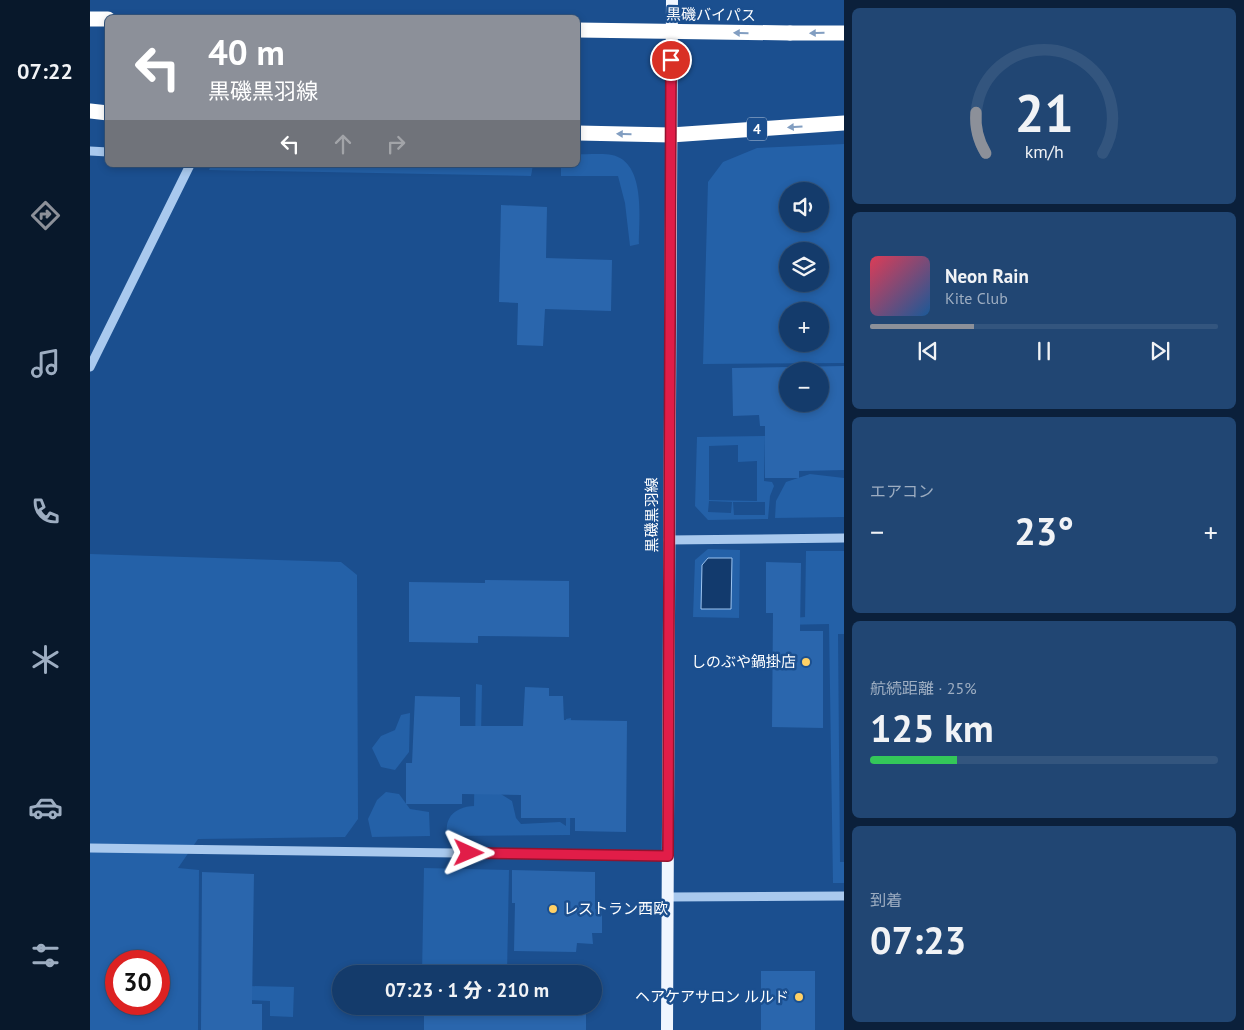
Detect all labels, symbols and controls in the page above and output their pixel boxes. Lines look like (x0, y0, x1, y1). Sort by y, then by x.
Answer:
street label: 黒磯バイパス (666, 4, 756, 25)
one-way arrow (733, 28, 749, 36)
text: 40 m (208, 29, 285, 75)
one-way arrow (809, 29, 825, 37)
icon: left (125, 35, 190, 100)
pin (650, 39, 692, 81)
icon: arrive (657, 46, 685, 74)
text: 07:22 (17, 57, 73, 85)
text: 黒磯黒羽線 (208, 77, 318, 105)
text: 21 (1015, 79, 1073, 146)
road number: 4 (747, 118, 767, 140)
one-way arrow (787, 123, 803, 131)
icon: left (276, 130, 304, 158)
icon: ahead (329, 130, 357, 158)
icon: right (382, 130, 410, 158)
one-way arrow (616, 130, 632, 138)
text: km/h (1024, 140, 1064, 163)
map controls (779, 182, 829, 412)
button: sound (779, 182, 829, 232)
icon: directions (28, 198, 63, 233)
button: layers (779, 242, 829, 292)
text: Neon Rain (945, 264, 1029, 288)
text: Kite Club (945, 288, 1008, 308)
button: + (779, 302, 829, 352)
icon: previous (914, 337, 942, 365)
icon: pause (1030, 337, 1058, 365)
icon: next (1146, 337, 1174, 365)
icon: music (28, 346, 63, 381)
button: − (779, 362, 829, 412)
street label: 黒磯黒羽線 (642, 477, 661, 553)
text: エアコン (870, 481, 934, 501)
icon: phone (28, 494, 63, 529)
text: 23° (1014, 506, 1074, 555)
text: − (870, 513, 884, 550)
text: + (1204, 513, 1218, 550)
icon: climate (28, 642, 63, 677)
place label: しのぶや鍋掛店 (691, 652, 796, 671)
marker: しのぶや鍋掛店 (800, 656, 812, 668)
text: 航続距離 · 25% (870, 678, 977, 698)
text: 125 km (870, 703, 994, 752)
icon: car (28, 790, 63, 825)
position arrow (442, 826, 494, 878)
text: 到着 (870, 890, 902, 910)
place label: レストラン西欧 (563, 899, 668, 918)
marker: レストラン西欧 (547, 903, 559, 915)
text: 07:23 (870, 915, 966, 964)
icon: filters (28, 938, 63, 973)
speed limit sign: 30 (105, 950, 170, 1015)
text: 07:23 · 1 分 · 210 m (385, 978, 549, 1002)
place label: ヘアケアサロン ルルド (635, 987, 789, 1006)
marker: ヘアケアサロン ルルド (793, 991, 805, 1003)

